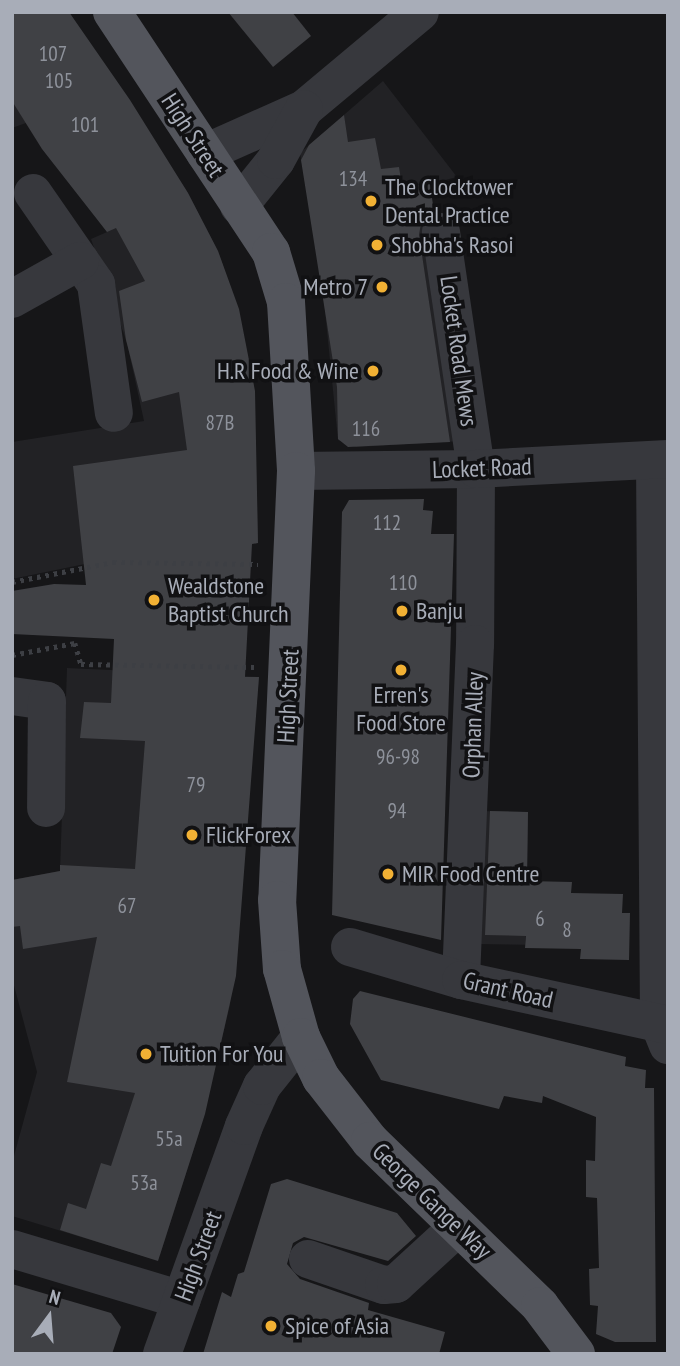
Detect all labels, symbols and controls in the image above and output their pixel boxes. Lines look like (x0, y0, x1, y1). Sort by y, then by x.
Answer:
house number: 107 (39, 41, 67, 67)
house number: 105 (45, 68, 73, 94)
street label: High Street (155, 88, 231, 182)
house number: 101 (71, 112, 99, 138)
house number: 134 (339, 166, 367, 192)
place label: The Clocktower Dental Practice (385, 173, 513, 229)
marker: The Clocktower Dental Practice (363, 193, 379, 209)
place label: Shobha's Rasoi (391, 231, 514, 259)
marker: Shobha's Rasoi (369, 237, 385, 253)
place label: Metro 7 (303, 273, 368, 301)
street label: Locket Road Mews (434, 274, 484, 428)
marker: Metro 7 (374, 279, 390, 295)
place label: H.R Food & Wine (217, 357, 359, 385)
marker: H.R Food & Wine (365, 363, 381, 379)
house number: 87B (206, 410, 234, 436)
house number: 116 (352, 416, 380, 442)
street label: Locket Road (432, 452, 532, 484)
house number: 112 (373, 510, 401, 536)
house number: 110 (389, 570, 417, 596)
place label: Wealdstone Baptist Church (168, 572, 289, 628)
marker: Wealdstone Baptist Church (146, 592, 162, 608)
place label: Banju (416, 597, 463, 625)
marker: Banju (394, 603, 410, 619)
street label: High Street (271, 648, 305, 744)
marker: Erren's Food Store (393, 662, 409, 678)
street label: Orphan Alley (457, 671, 489, 779)
place label: Erren's Food Store (356, 681, 446, 737)
house number: 96-98 (376, 744, 420, 770)
house number: 79 (187, 772, 205, 798)
house number: 94 (388, 798, 406, 824)
place label: FlickForex (206, 821, 291, 849)
marker: FlickForex (184, 827, 200, 843)
place label: MIR Food Centre (402, 860, 539, 888)
marker: MIR Food Centre (380, 866, 396, 882)
house number: 67 (118, 893, 136, 919)
house number: 6 (535, 906, 545, 932)
house number: 8 (562, 917, 572, 943)
street label: Grant Road (460, 966, 556, 1014)
place label: Tuition For You (160, 1040, 284, 1068)
marker: Tuition For You (138, 1046, 154, 1062)
house number: 55a (155, 1126, 183, 1152)
street label: George Gange Way (366, 1137, 498, 1265)
house number: 53a (130, 1170, 158, 1196)
street label: High Street (168, 1207, 228, 1305)
north arrow (14, 1282, 84, 1352)
text: N (47, 1284, 63, 1310)
place label: Spice of Asia (285, 1312, 390, 1340)
marker: Spice of Asia (263, 1318, 279, 1334)

